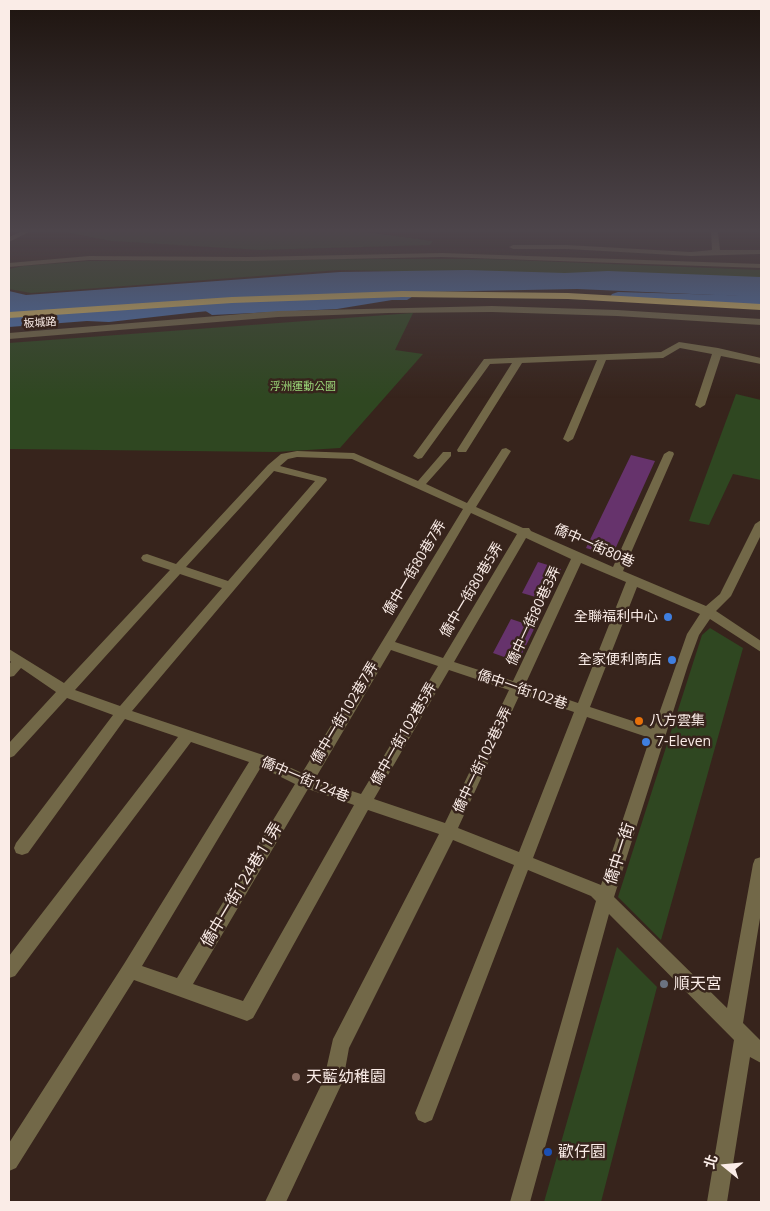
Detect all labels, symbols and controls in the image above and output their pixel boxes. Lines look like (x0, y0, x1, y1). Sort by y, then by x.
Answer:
street label: 板城路 (23, 315, 57, 331)
park label: 浮洲運動公園 (270, 380, 336, 394)
street label: 僑中一街80巷7弄 (380, 517, 450, 619)
street label: 僑中一街80巷 (551, 521, 637, 571)
street label: 僑中一街80巷5弄 (437, 539, 507, 641)
street label: 僑中一街80巷3弄 (504, 564, 564, 668)
place label: 全聯福利中心 (574, 609, 658, 625)
marker: 全聯福利中心 (662, 611, 674, 623)
place label: 全家便利商店 (578, 652, 662, 668)
marker: 全家便利商店 (666, 654, 678, 666)
street label: 僑中一街102巷7弄 (308, 659, 382, 767)
street label: 僑中一街102巷 (475, 667, 569, 713)
street label: 僑中一街102巷5弄 (368, 680, 440, 788)
street label: 僑中一街102巷3弄 (450, 704, 516, 816)
place label: 八方雲集 (649, 713, 705, 729)
marker: 八方雲集 (633, 715, 645, 727)
place label: 7-Eleven (656, 734, 711, 750)
marker: 7-Eleven (640, 736, 652, 748)
street label: 僑中一街124巷 (258, 754, 352, 806)
street label: 僑中一街124巷11弄 (197, 819, 287, 951)
street label: 僑中一街 (601, 821, 639, 887)
place label: 順天宮 (674, 974, 722, 994)
marker: 順天宮 (658, 978, 670, 990)
place label: 天藍幼稚園 (306, 1067, 386, 1087)
marker: 天藍幼稚園 (290, 1071, 302, 1083)
north arrow (700, 1141, 750, 1191)
place label: 歡仔園 (558, 1142, 606, 1162)
marker: 歡仔園 (542, 1146, 554, 1158)
text: 北 (699, 1152, 721, 1171)

